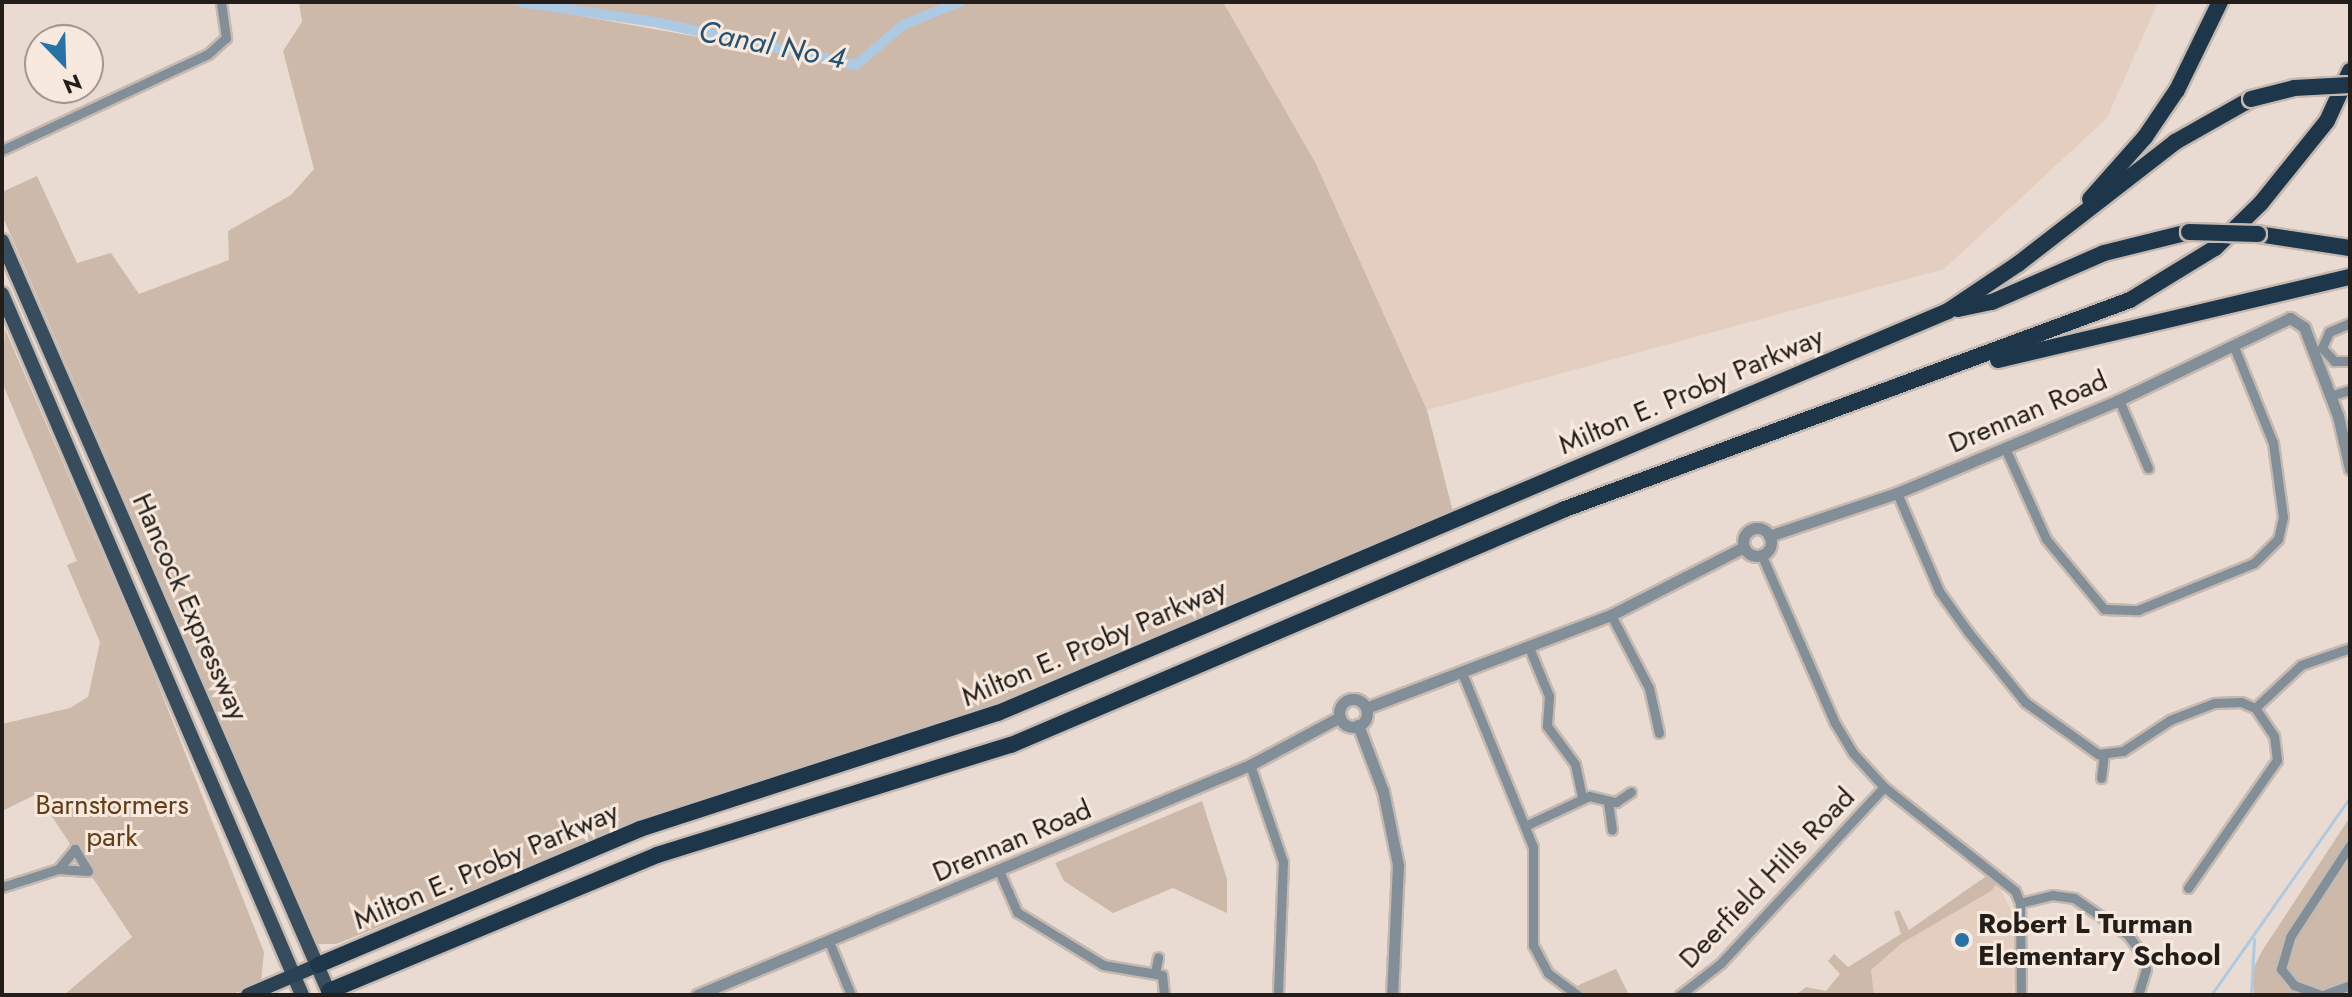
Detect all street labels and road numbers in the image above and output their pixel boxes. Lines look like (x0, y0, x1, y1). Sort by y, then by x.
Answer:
street label: Milton E. Proby Parkway (1554, 320, 1828, 462)
street label: Drennan Road (1944, 364, 2112, 460)
street label: Hancock Expressway (125, 488, 255, 726)
street label: Milton E. Proby Parkway (957, 572, 1231, 714)
street label: Deerfield Hills Road (1672, 781, 1862, 975)
street label: Drennan Road (928, 793, 1096, 889)
street label: Milton E. Proby Parkway (349, 795, 623, 937)

